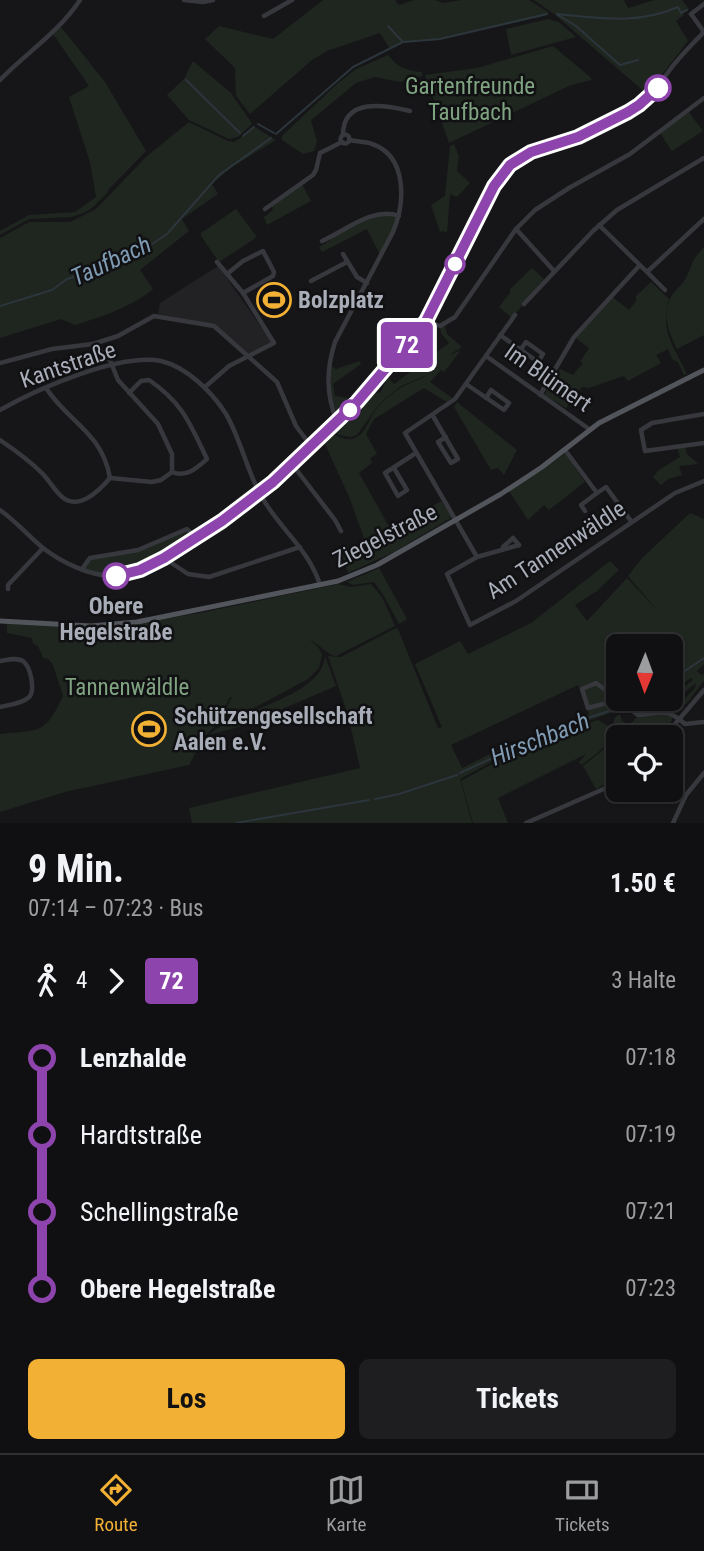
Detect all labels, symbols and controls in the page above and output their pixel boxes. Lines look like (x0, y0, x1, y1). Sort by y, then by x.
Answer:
park label: Gartenfreunde Taufbach (405, 73, 535, 126)
unlabelled marker (645, 75, 671, 101)
water label: Taufbach (66, 230, 156, 292)
unlabelled marker (445, 254, 465, 274)
sports icon: Bolzplatz (255, 281, 293, 319)
place label: Bolzplatz (298, 287, 384, 314)
line badge: 72 (376, 322, 438, 368)
text: 72 (395, 331, 419, 359)
street label: Kantstraße (17, 336, 119, 394)
street label: Im Blümert (499, 338, 597, 418)
unlabelled marker (340, 400, 360, 420)
street label: Am Tannenwäldle (482, 495, 630, 605)
street label: Ziegelstraße (328, 498, 442, 574)
marker: Obere Hegelstraße (103, 563, 129, 589)
place label: Obere Hegelstraße (60, 593, 172, 646)
north arrow (606, 634, 682, 710)
map controls (606, 634, 683, 802)
park label: Tannenwäldle (65, 674, 189, 701)
place label: Schützengesellschaft Aalen e.V. (174, 703, 373, 756)
water label: Hirschbach (486, 707, 594, 771)
sports icon: Schützengesellschaft Aalen e.V. (130, 710, 168, 748)
button: locate (606, 725, 683, 802)
text: 9 Min. (28, 847, 124, 891)
text: 1.50 € (610, 868, 676, 898)
text: 07:14 – 07:23 · Bus (28, 895, 204, 922)
icon: walk (28, 962, 66, 1000)
icon: forward (97, 962, 135, 1000)
text: 4 (76, 967, 87, 994)
text: 72 (159, 967, 184, 995)
text: 3 Halte (611, 967, 676, 994)
text: Lenzhalde (80, 1043, 186, 1073)
text: 07:18 (625, 1044, 676, 1071)
text: Hardtstraße (80, 1120, 202, 1150)
text: 07:19 (625, 1121, 676, 1148)
text: Schellingstraße (80, 1197, 239, 1227)
text: 07:21 (625, 1198, 676, 1225)
text: Obere Hegelstraße (80, 1274, 276, 1304)
text: 07:23 (625, 1275, 676, 1302)
button: Los (28, 1359, 345, 1439)
button: Tickets (359, 1359, 676, 1439)
tab: Route (94, 1471, 138, 1536)
tab: Karte (326, 1471, 366, 1536)
tab: Tickets (555, 1471, 610, 1536)

